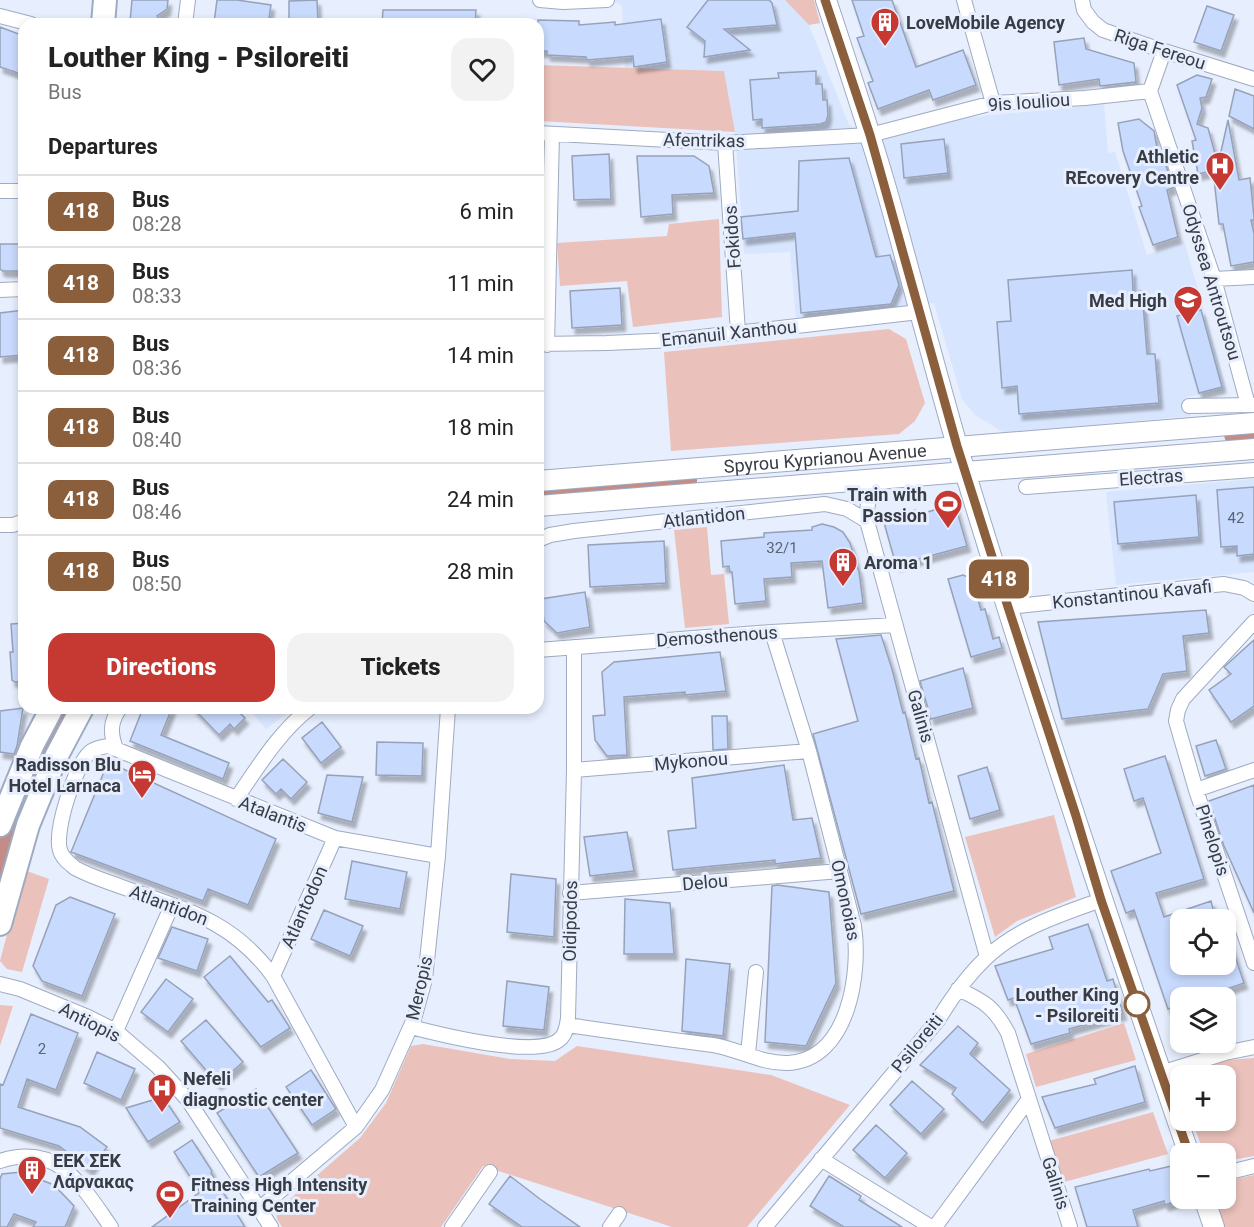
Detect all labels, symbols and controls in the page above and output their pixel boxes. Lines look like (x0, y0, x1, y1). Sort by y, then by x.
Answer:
building icon: LoveMobile Agency (869, 6, 901, 48)
place label: LoveMobile Agency (906, 12, 1066, 33)
street label: Riga Fereou (1112, 24, 1208, 74)
button: heart (451, 38, 514, 101)
text: Louther King - Psiloreiti (48, 41, 349, 74)
text: Bus (48, 80, 82, 104)
street label: 9is Iouliou (987, 89, 1071, 115)
street label: Afentrikas (663, 129, 745, 151)
text: Departures (48, 134, 158, 159)
place label: Athletic REcovery Centre (1065, 146, 1199, 188)
hospital icon: Athletic REcovery Centre (1204, 150, 1236, 192)
text: Bus (132, 187, 170, 212)
text: 418 (63, 199, 99, 223)
text: 6 min (459, 199, 514, 224)
street label: Odyssea Antroutsou (1178, 201, 1246, 363)
street label: Fokidos (719, 205, 745, 269)
text: 08:28 (132, 212, 182, 236)
text: Bus (132, 259, 170, 284)
text: 418 (63, 271, 99, 295)
text: 11 min (447, 271, 514, 296)
text: 08:33 (132, 284, 182, 308)
school or university icon: Med High (1172, 284, 1204, 326)
place label: Med High (1089, 290, 1167, 311)
street label: Emanuil Xanthou (660, 315, 798, 351)
text: Bus (132, 331, 170, 356)
text: 418 (63, 343, 99, 367)
text: 14 min (447, 343, 514, 368)
text: 08:36 (132, 356, 182, 380)
text: Bus (132, 403, 170, 428)
text: 418 (63, 415, 99, 439)
text: 18 min (447, 415, 514, 440)
text: 08:40 (132, 428, 182, 452)
street label: Spyrou Kyprianou Avenue (723, 439, 927, 476)
street label: Electras (1118, 464, 1184, 490)
text: Bus (132, 475, 170, 500)
place label: Train with Passion (847, 484, 927, 526)
text: 418 (63, 487, 99, 511)
text: 24 min (447, 487, 514, 512)
sports icon: Train with Passion (932, 488, 964, 530)
text: 08:46 (132, 500, 182, 524)
street label: Atlantidon (662, 502, 746, 532)
house number: 42 (1228, 509, 1244, 527)
house number: 32/1 (766, 539, 798, 557)
building icon: Aroma 1 (827, 546, 859, 588)
text: Bus (132, 547, 170, 572)
place label: Aroma 1 (864, 552, 933, 573)
text: 418 (63, 559, 99, 583)
text: 28 min (447, 559, 514, 584)
line badge: 418 (964, 560, 1034, 598)
text: 418 (981, 567, 1017, 591)
text: 08:50 (132, 572, 182, 596)
street label: Konstantinou Kavafi (1051, 575, 1213, 613)
street label: Demosthenous (656, 621, 778, 651)
button: Directions (48, 633, 275, 702)
button: Tickets (287, 633, 514, 702)
street label: Galinis (903, 687, 939, 745)
street label: Mykonou (653, 747, 729, 775)
place label: Radisson Blu Hotel Larnaca (8, 754, 121, 796)
hotel icon: Radisson Blu Hotel Larnaca (126, 758, 158, 800)
street label: Atalantis (236, 791, 310, 837)
street label: Pinelopis (1192, 802, 1234, 878)
street label: Omonoias (827, 858, 865, 942)
street label: Atlantodon (277, 863, 331, 951)
street label: Delou (681, 870, 729, 894)
street label: Atlantidon (127, 880, 211, 930)
street label: Oidipodos (559, 880, 581, 962)
map controls (1170, 909, 1236, 1209)
button: locate (1170, 909, 1236, 975)
street label: Meropis (401, 954, 437, 1022)
place label: Louther King - Psiloreiti (1015, 984, 1119, 1026)
button: layers (1170, 987, 1236, 1053)
marker: Louther King - Psiloreiti (1124, 991, 1150, 1017)
street label: Antiopis (56, 998, 124, 1046)
street label: Psiloreiti (887, 1009, 947, 1077)
house number: 2 (38, 1040, 46, 1058)
button: + (1170, 1065, 1236, 1131)
place label: Nefeli diagnostic center (183, 1068, 324, 1110)
hospital icon: Nefeli diagnostic center (146, 1072, 178, 1114)
button: − (1170, 1143, 1236, 1209)
place label: ΕΕΚ ΣΕΚ Λάρνακας (53, 1150, 134, 1192)
building icon: ΕΕΚ ΣΕΚ Λάρνακας (16, 1154, 48, 1196)
street label: Galinis (1038, 1154, 1074, 1212)
place label: Fitness High Intensity Training Center (191, 1174, 368, 1216)
sports icon: Fitness High Intensity Training Center (154, 1178, 186, 1220)

